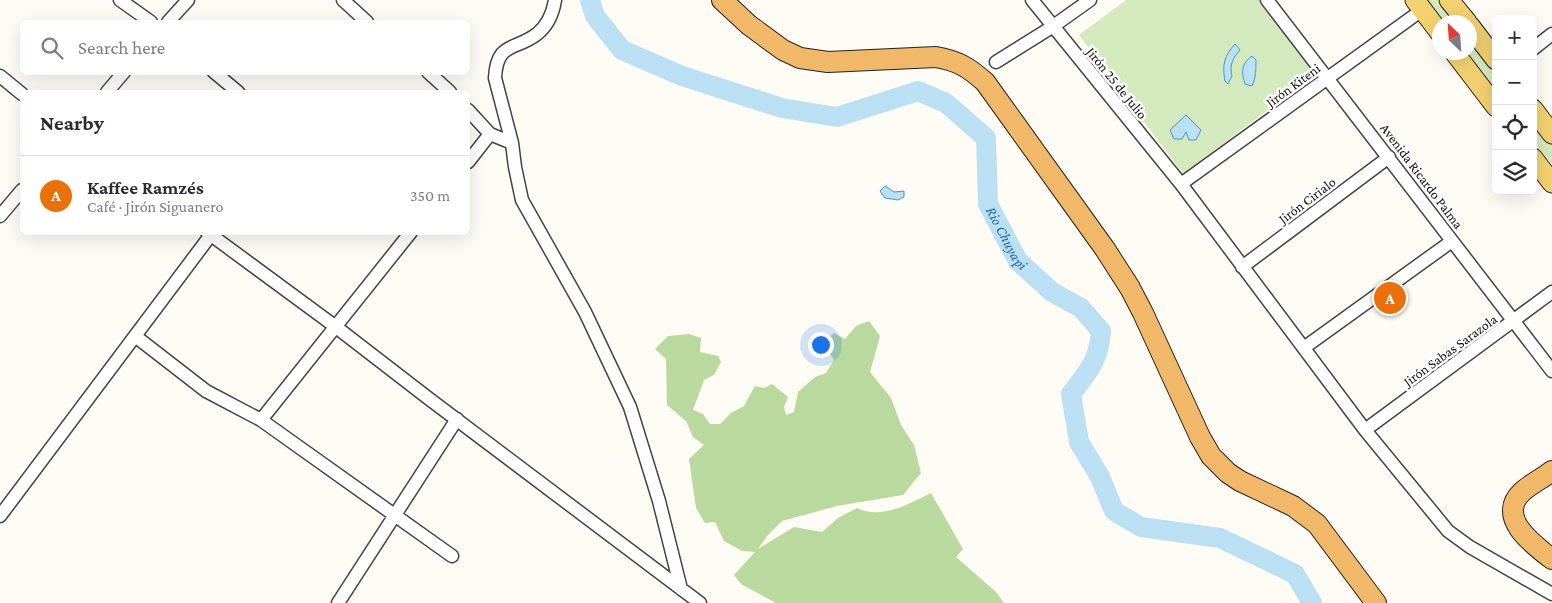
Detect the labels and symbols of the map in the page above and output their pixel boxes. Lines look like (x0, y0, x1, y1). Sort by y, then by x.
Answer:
north arrow (1432, 15, 1477, 60)
street label: Jirón 25 de Julio (1082, 42, 1151, 122)
street label: Jirón Kiteni (1261, 60, 1324, 111)
street label: Avenida Ricardo Palma (1377, 120, 1467, 232)
street label: Jirón Cirialo (1274, 173, 1339, 228)
water label: Rio Chuyapi (983, 204, 1031, 274)
pin: A (1374, 279, 1406, 317)
street label: Jirón Sabas Sarazola (1398, 310, 1500, 390)
your location (808, 332, 834, 358)

